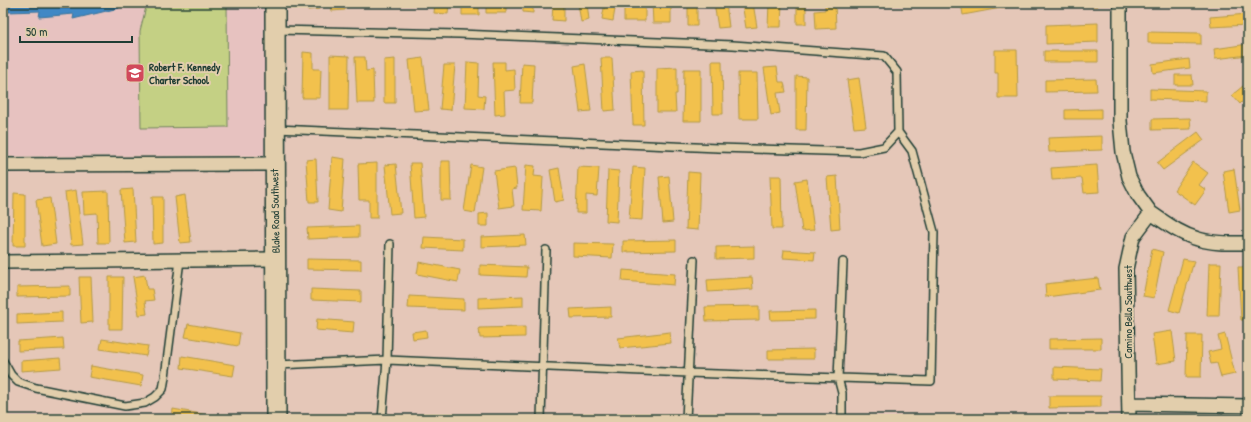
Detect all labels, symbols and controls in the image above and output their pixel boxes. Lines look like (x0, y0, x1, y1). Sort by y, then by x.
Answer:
scale bar (20, 18, 132, 44)
text: 50 m (26, 23, 47, 40)
place label: Robert F. Kennedy Charter School (149, 60, 221, 87)
school or university icon: Robert F. Kennedy Charter School (124, 62, 146, 84)
street label: Blake Road Southwest (267, 168, 283, 253)
street label: Camino Bello Southwest (1121, 265, 1135, 359)

